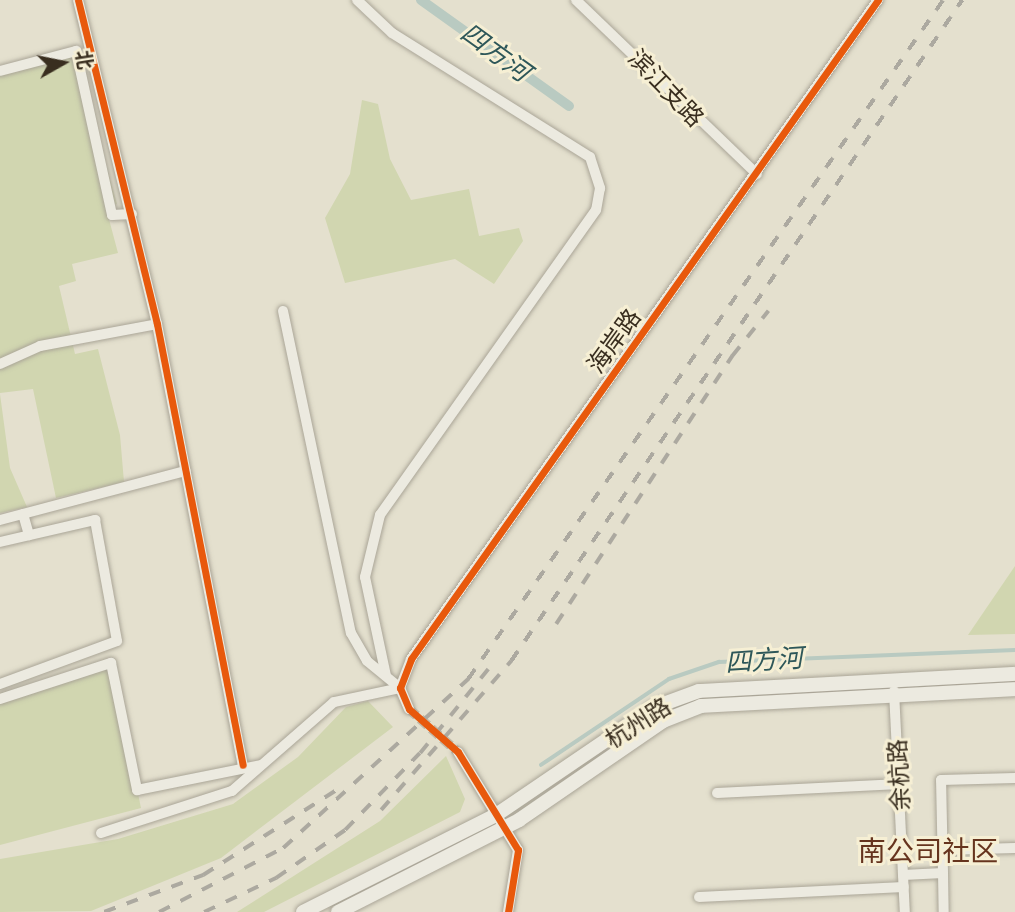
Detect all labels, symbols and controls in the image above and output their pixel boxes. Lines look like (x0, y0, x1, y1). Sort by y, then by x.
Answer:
water label: 四方河 (454, 17, 536, 89)
north arrow (28, 28, 98, 98)
street label: 滨江支路 (622, 43, 710, 133)
text: 北 (71, 48, 97, 71)
street label: 海岸路 (581, 303, 647, 379)
water label: 四方河 (724, 643, 804, 679)
street label: 杭州路 (600, 692, 676, 754)
street label: 余杭路 (883, 738, 915, 812)
district label: 南公司社区 (858, 835, 998, 869)

